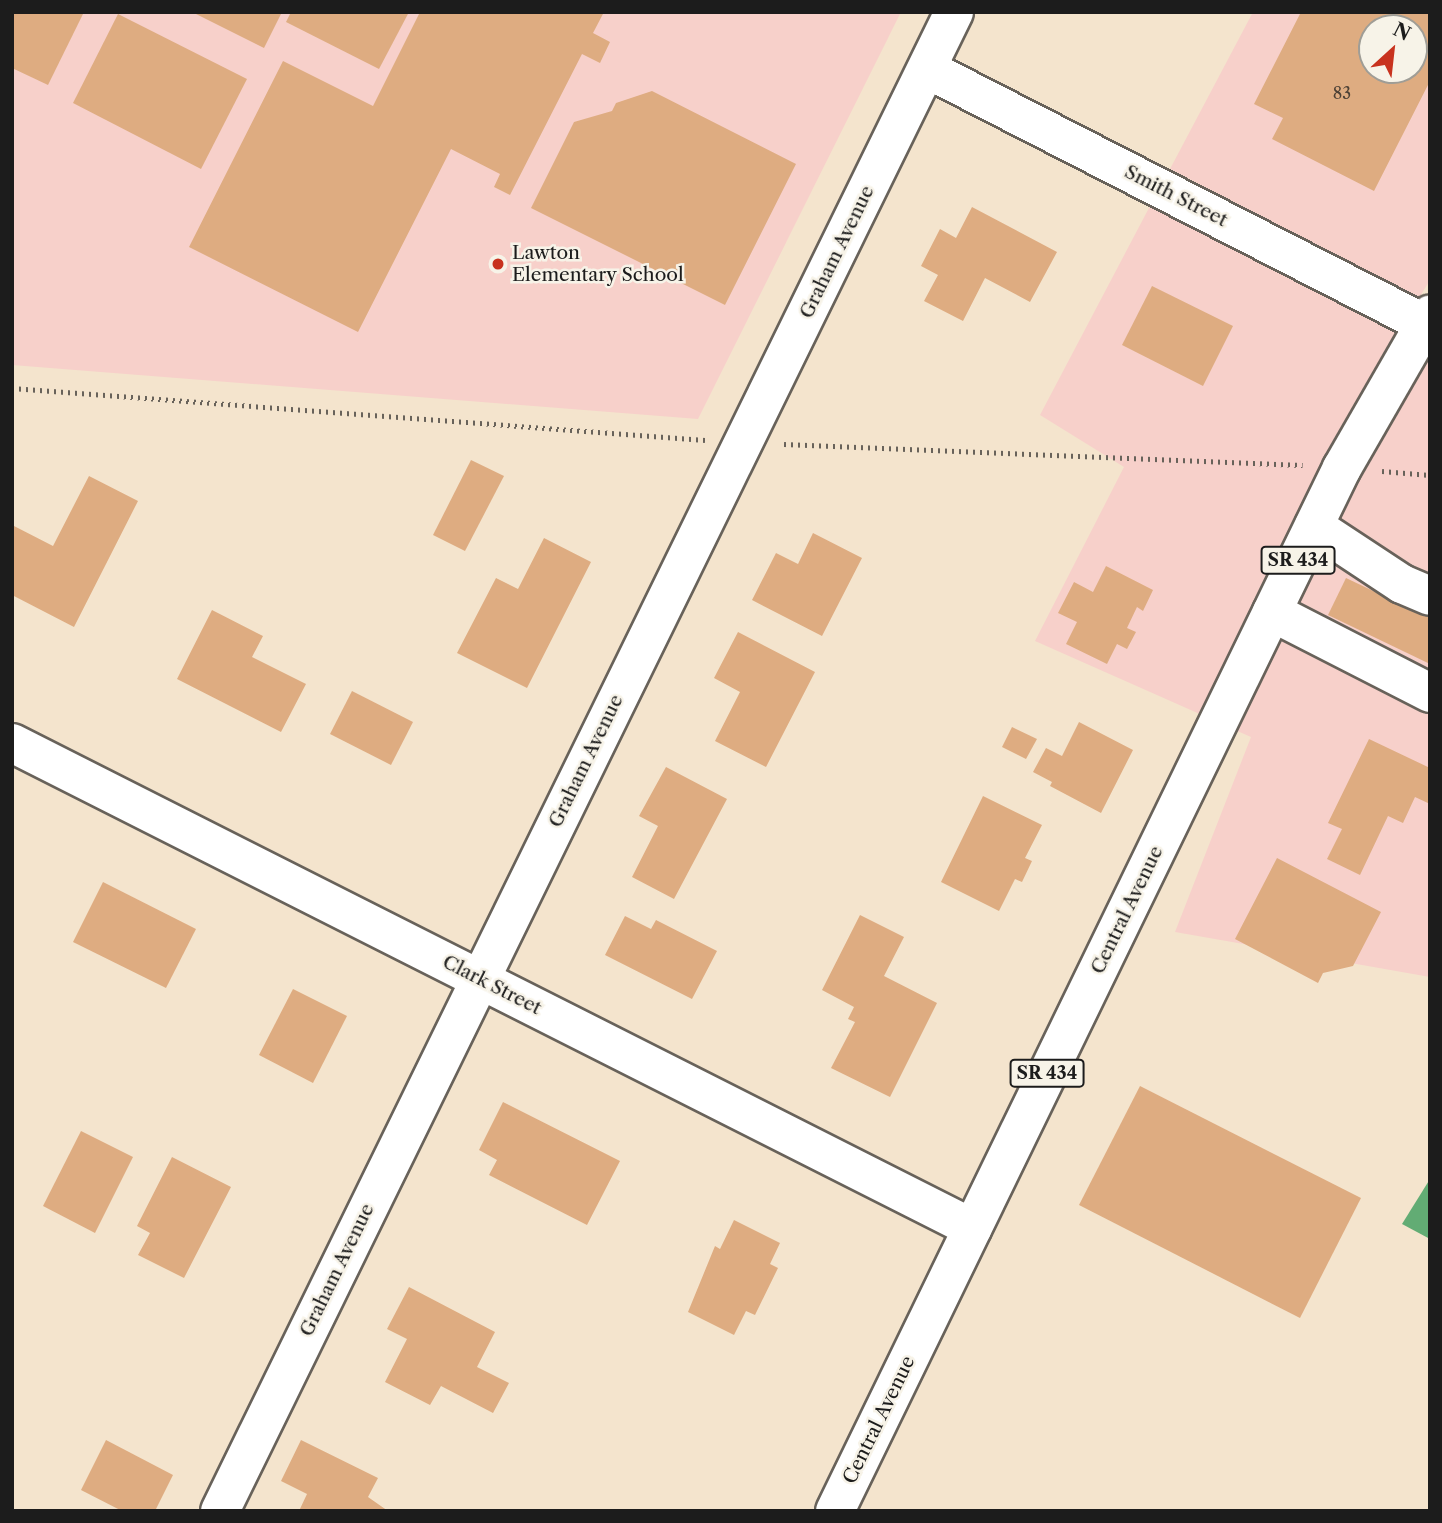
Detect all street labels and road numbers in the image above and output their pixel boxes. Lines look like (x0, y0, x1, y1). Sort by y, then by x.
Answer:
street label: Smith Street (1121, 160, 1231, 232)
street label: Graham Avenue (795, 182, 879, 322)
road number: SR 434 (1260, 546, 1336, 574)
street label: Graham Avenue (544, 691, 628, 831)
street label: Central Avenue (1086, 842, 1168, 978)
street label: Clark Street (439, 950, 545, 1020)
road number: SR 434 (1009, 1058, 1086, 1088)
street label: Graham Avenue (295, 1200, 379, 1340)
street label: Central Avenue (838, 1352, 920, 1488)

